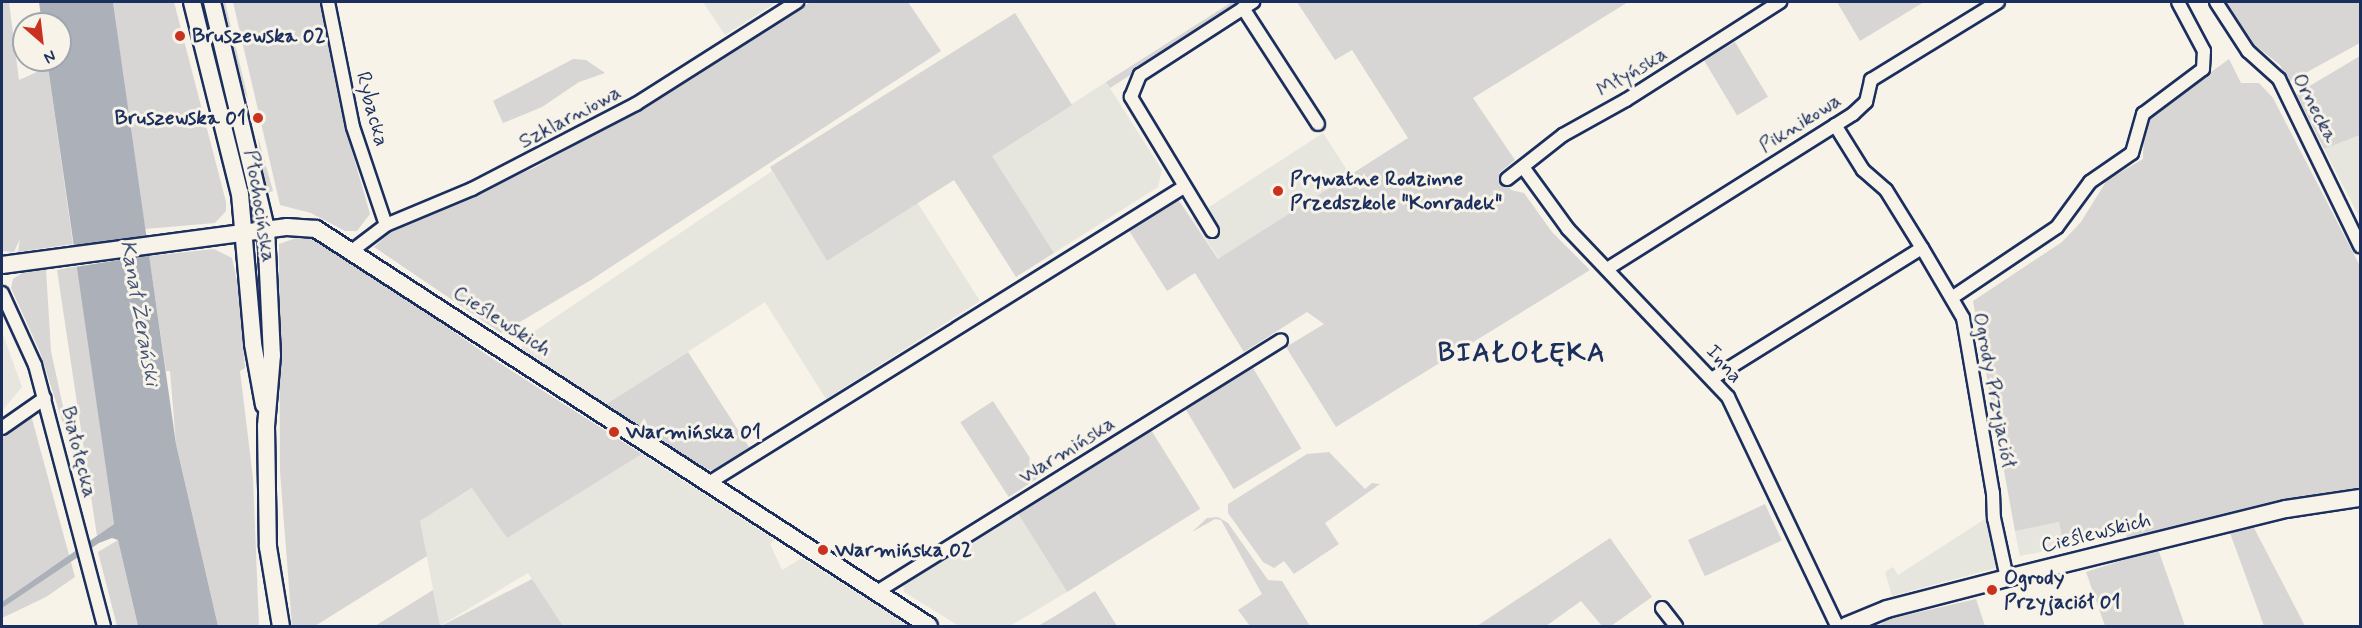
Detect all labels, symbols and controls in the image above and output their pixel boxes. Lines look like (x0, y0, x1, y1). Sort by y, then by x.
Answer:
north arrow (12, 12, 72, 72)
place label: Bruszewska 02 (192, 23, 326, 49)
marker: Bruszewska 02 (173, 29, 187, 43)
street label: Młyńska (1592, 41, 1672, 103)
text: N (40, 45, 59, 68)
street label: Rybacka (350, 69, 394, 149)
street label: Ornecka (2286, 69, 2344, 147)
street label: Szklarniowa (515, 80, 625, 154)
street label: Piknikowa (1754, 88, 1846, 158)
place label: Bruszewska 01 (114, 105, 246, 131)
marker: Bruszewska 01 (251, 111, 265, 125)
street label: Płochocińska (239, 148, 281, 264)
place label: Prywatne Rodzinne Przedszkole "Konradek" (1290, 166, 1502, 216)
marker: Prywatne Rodzinne Przedszkole "Konradek" (1271, 184, 1285, 198)
water label: Kanał Żerański (113, 238, 165, 388)
street label: Cieślewskich (448, 280, 556, 362)
street label: Ogrody Przyjaciół (1967, 311, 2021, 469)
district label: BIAŁOŁĘKA (1438, 338, 1606, 370)
street label: Inna (1700, 339, 1748, 389)
street label: Białołęcka (55, 404, 103, 500)
street label: Warmińska (1014, 411, 1120, 489)
place label: Warmińska 01 (626, 419, 761, 445)
marker: Warmińska 01 (607, 425, 621, 439)
street label: Cieślewskich (2039, 507, 2153, 559)
place label: Warmińska 02 (835, 537, 972, 563)
marker: Warmińska 02 (816, 543, 830, 557)
place label: Ogrody Przyjaciół 01 (2004, 565, 2121, 615)
marker: Ogrody Przyjaciół 01 (1985, 583, 1999, 597)

